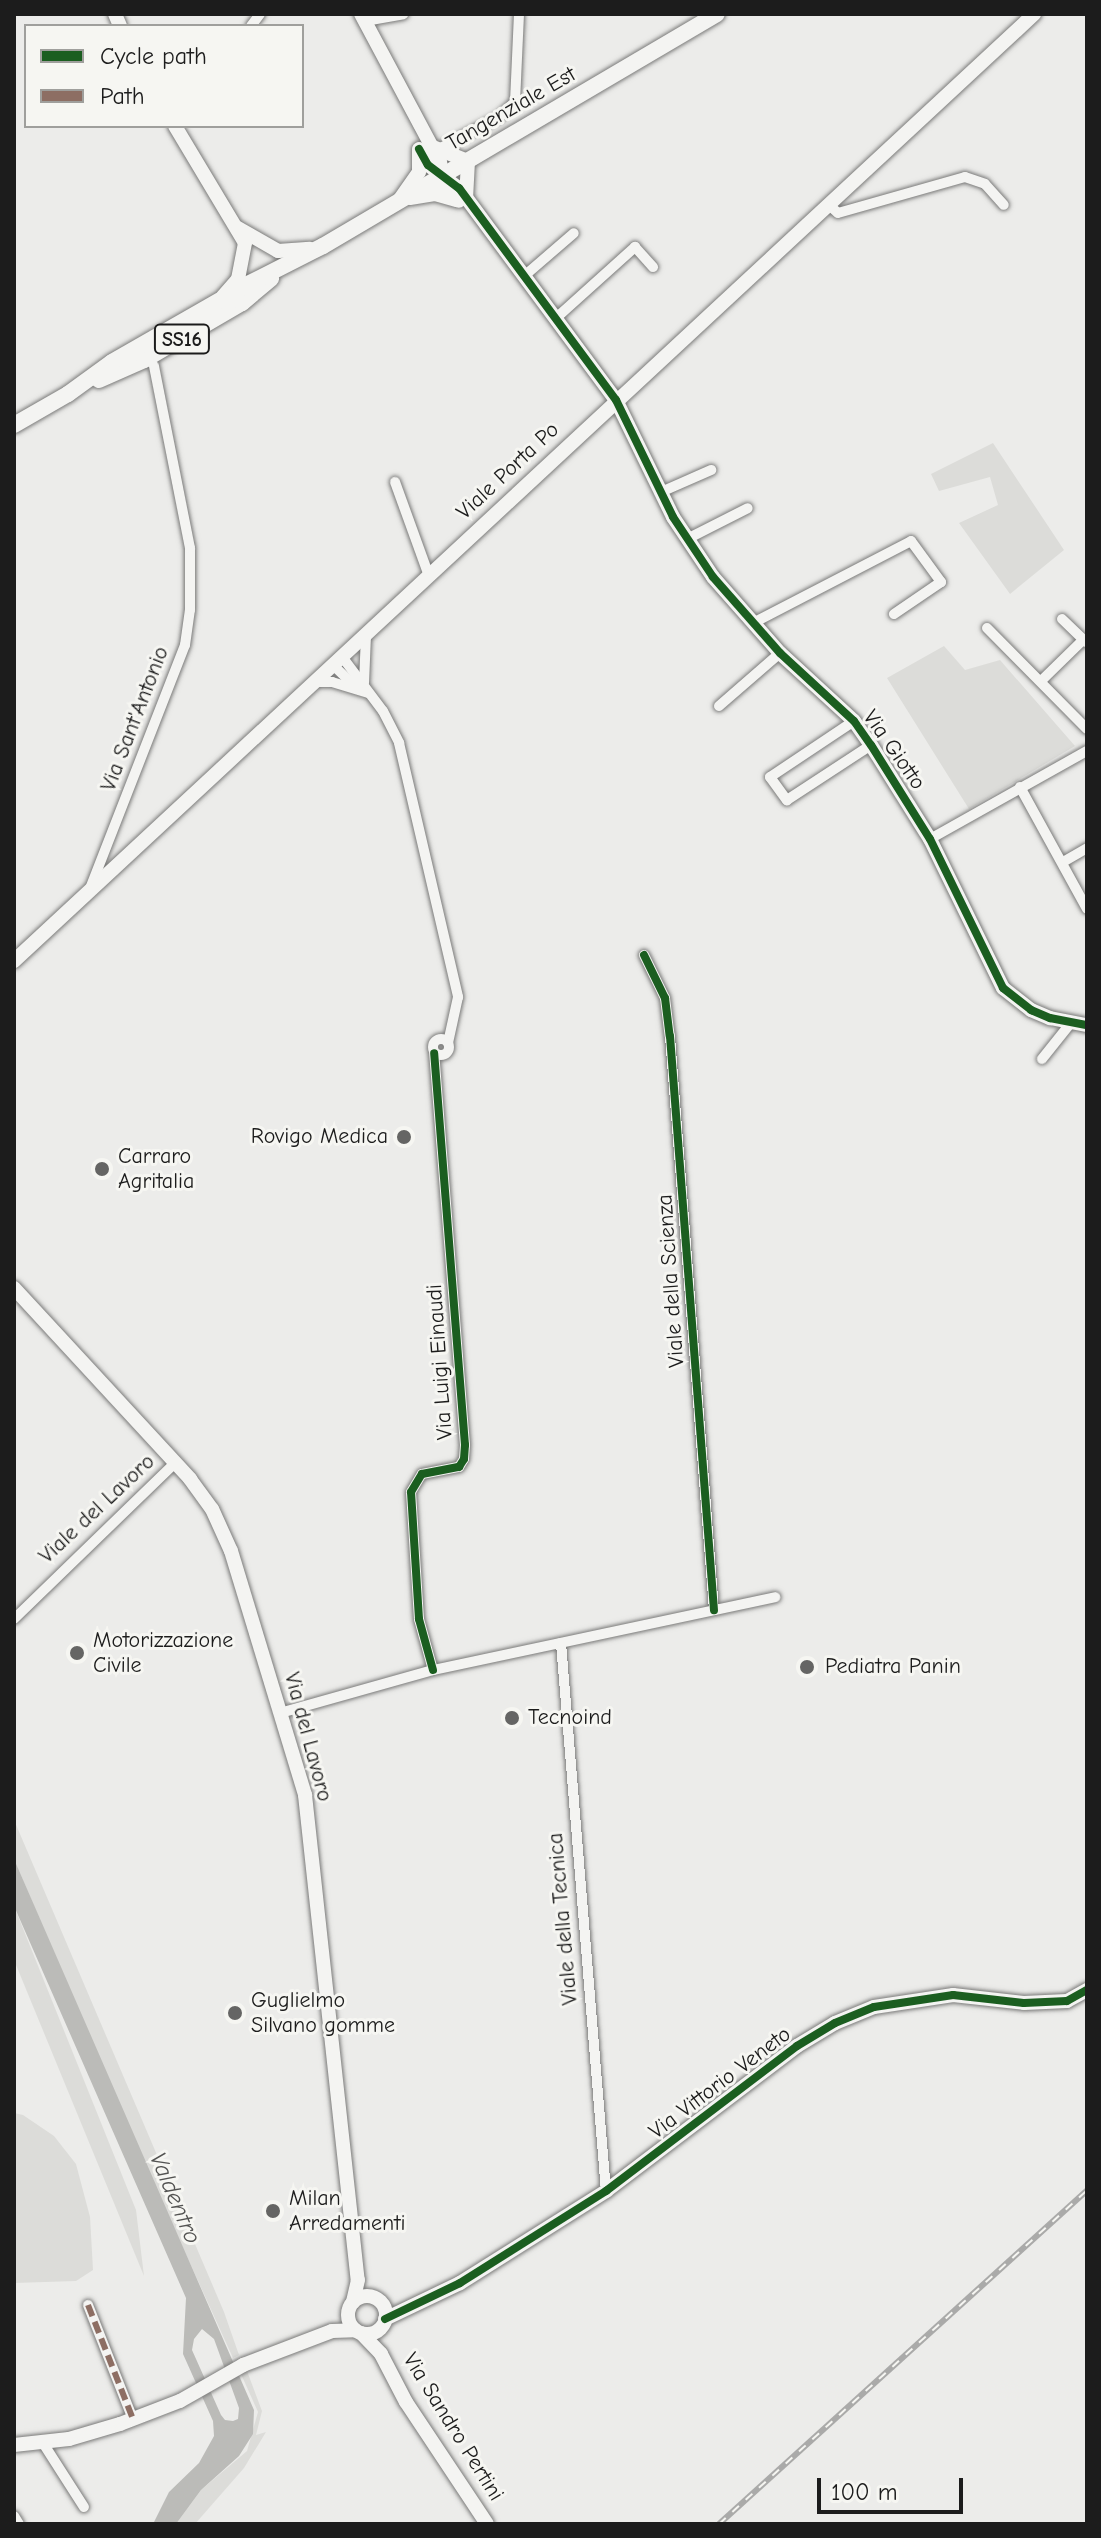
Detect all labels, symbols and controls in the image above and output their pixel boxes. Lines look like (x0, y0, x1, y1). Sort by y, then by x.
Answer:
legend (24, 24, 304, 128)
text: Cycle path (100, 42, 207, 70)
street label: Tangenziale Est (441, 61, 581, 157)
text: Path (100, 82, 145, 110)
road number: SS16 (152, 323, 212, 355)
street label: Viale Porta Po (451, 417, 565, 525)
street label: Via Sant'Antonio (95, 643, 175, 795)
street label: Via Giotto (857, 705, 931, 795)
place label: Rovigo Medica (251, 1124, 388, 1150)
marker: Rovigo Medica (395, 1128, 413, 1146)
place label: Carraro Agritalia (118, 1143, 194, 1194)
marker: Carraro Agritalia (93, 1160, 111, 1178)
street label: Viale della Scienza (652, 1193, 690, 1369)
street label: Via Luigi Einaudi (421, 1283, 459, 1441)
street label: Viale del Lavoro (34, 1449, 160, 1569)
place label: Motorizzazione Civile (93, 1627, 233, 1678)
marker: Motorizzazione Civile (68, 1644, 86, 1662)
place label: Pediatra Panin (825, 1654, 961, 1680)
marker: Pediatra Panin (796, 1656, 818, 1678)
street label: Via del Lavoro (278, 1669, 338, 1805)
place label: Tecnoind (528, 1705, 612, 1731)
marker: Tecnoind (503, 1709, 521, 1727)
street label: Viale della Tecnica (542, 1832, 584, 2006)
place label: Guglielmo Silvano gomme (251, 1987, 395, 2038)
marker: Guglielmo Silvano gomme (226, 2004, 244, 2022)
street label: Via Vittorio Veneto (644, 2021, 796, 2145)
water label: Valdentro (143, 2148, 207, 2248)
place label: Milan Arredamenti (289, 2185, 406, 2236)
marker: Milan Arredamenti (264, 2202, 282, 2220)
street label: Via Sandro Pertini (397, 2348, 509, 2506)
scale bar (821, 2462, 967, 2512)
text: 100 m (831, 2478, 898, 2506)

